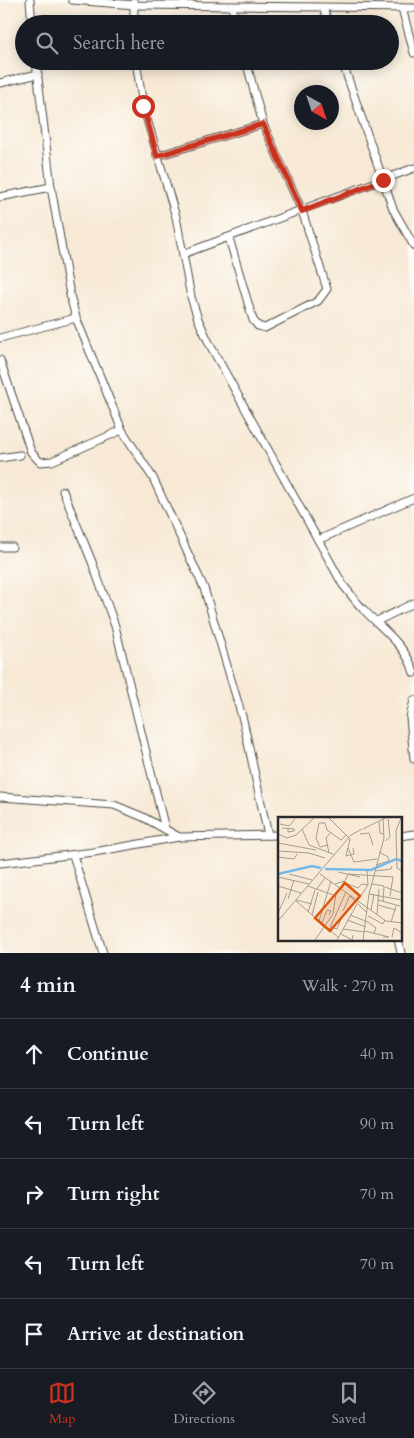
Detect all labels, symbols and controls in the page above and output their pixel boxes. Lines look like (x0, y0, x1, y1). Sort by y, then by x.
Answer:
search box (15, 15, 399, 70)
icon: search (33, 29, 61, 57)
text: Search here (73, 30, 165, 56)
north arrow (294, 85, 339, 130)
route start (132, 95, 155, 118)
route end (372, 169, 395, 192)
inset map (278, 817, 402, 941)
text: 4 min (20, 971, 76, 1000)
text: Walk · 270 m (302, 975, 394, 997)
icon: ahead (20, 1040, 48, 1068)
text: Continue (67, 1041, 149, 1067)
text: 40 m (360, 1043, 394, 1065)
icon: left (20, 1110, 48, 1138)
text: Turn left (67, 1111, 144, 1137)
text: 90 m (360, 1113, 394, 1135)
icon: right (20, 1180, 48, 1208)
text: Turn right (67, 1181, 159, 1207)
text: 70 m (360, 1183, 394, 1205)
icon: left (20, 1250, 48, 1278)
text: Turn left (67, 1251, 144, 1277)
text: 70 m (360, 1253, 394, 1275)
icon: arrive (20, 1320, 48, 1348)
text: Arrive at destination (67, 1321, 244, 1347)
tab: Map (48, 1379, 76, 1428)
tab: Directions (173, 1379, 235, 1428)
tab: Saved (332, 1379, 366, 1428)

